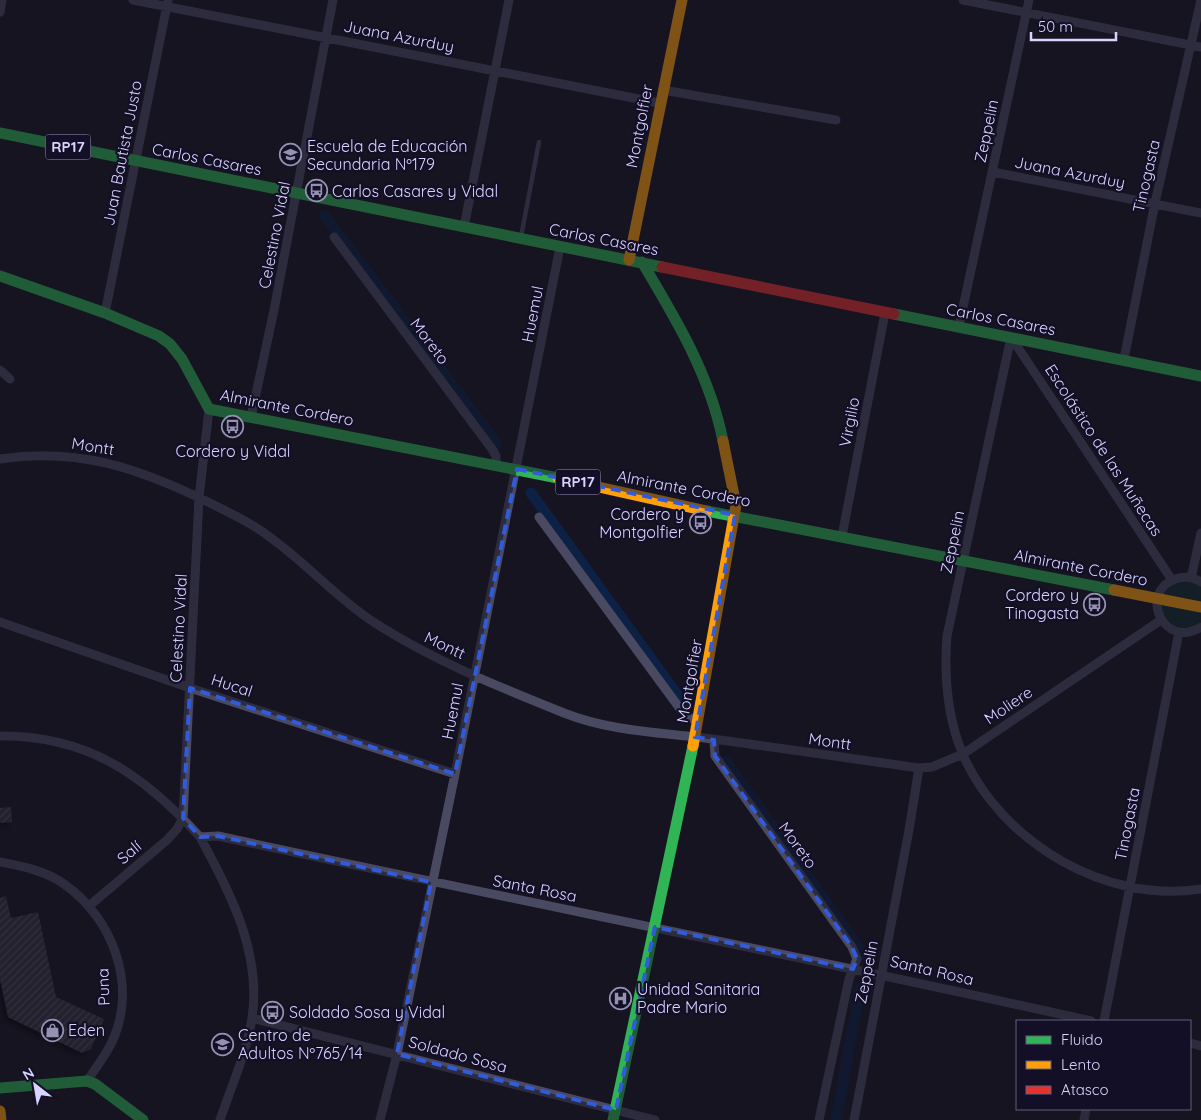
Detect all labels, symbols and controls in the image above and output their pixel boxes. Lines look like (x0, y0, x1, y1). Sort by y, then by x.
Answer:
scale bar (1031, 10, 1116, 42)
street label: Juana Azurduy (342, 15, 456, 57)
text: 50 m (1038, 17, 1073, 36)
street label: Juan Bautista Justo (98, 79, 146, 227)
street label: Montgolfier (621, 82, 657, 170)
street label: Zeppelin (970, 98, 1002, 164)
road number: RP17 (46, 134, 90, 160)
place label: Escuela de Educación Secundaria Nº179 (307, 136, 468, 174)
street label: Tinogasta (1128, 138, 1164, 214)
street label: Carlos Casares (151, 139, 263, 179)
school or university icon: Escuela de Educación Secundaria Nº179 (279, 143, 303, 167)
street label: Juana Azurduy (1013, 151, 1127, 193)
bus stop icon: Carlos Casares y Vidal (304, 179, 328, 203)
street label: Celestino Vidal (254, 180, 294, 290)
place label: Carlos Casares y Vidal (332, 181, 498, 201)
street label: Carlos Casares (548, 219, 660, 259)
street label: Huemul (517, 284, 547, 344)
street label: Carlos Casares (945, 299, 1057, 339)
street label: Moreto (406, 314, 454, 368)
street label: Escolástico de las Muñecas (1041, 360, 1167, 540)
street label: Almirante Cordero (218, 384, 356, 430)
street label: Virgilio (834, 395, 864, 449)
bus stop icon: Cordero y Vidal (221, 415, 245, 439)
street label: Montt (70, 433, 116, 459)
place label: Cordero y Vidal (175, 441, 291, 461)
street label: Almirante Cordero (615, 465, 753, 511)
road number: RP17 (556, 470, 600, 494)
place label: Cordero y Montgolfier (599, 504, 684, 542)
street label: Zeppelin (936, 509, 968, 575)
bus stop icon: Cordero y Montgolfier (688, 511, 712, 535)
street label: Almirante Cordero (1012, 544, 1150, 590)
street label: Celestino Vidal (165, 573, 191, 683)
place label: Cordero y Tinogasta (1005, 585, 1079, 623)
bus stop icon: Cordero y Tinogasta (1083, 592, 1107, 616)
street label: Montt (421, 627, 469, 663)
street label: Montgolfier (672, 637, 706, 725)
street label: Hucal (209, 669, 255, 701)
street label: Huemul (437, 681, 467, 741)
street label: Moliere (980, 682, 1036, 728)
street label: Montt (807, 728, 853, 754)
street label: Tinogasta (1110, 786, 1144, 862)
street label: Moreto (774, 818, 822, 872)
street label: Salí (113, 836, 146, 868)
street label: Santa Rosa (491, 870, 579, 906)
street label: Zeppelin (850, 939, 882, 1005)
street label: Santa Rosa (888, 951, 976, 989)
street label: Puna (92, 968, 114, 1006)
place label: Unidad Sanitaria Padre Mario (637, 979, 760, 1017)
hospital icon: Unidad Sanitaria Padre Mario (609, 986, 633, 1010)
bus stop icon: Soldado Sosa y Vidal (261, 1000, 285, 1024)
place label: Soldado Sosa y Vidal (289, 1002, 445, 1022)
shop icon: Eden (40, 1018, 64, 1042)
place label: Eden (68, 1020, 105, 1040)
legend (1016, 1020, 1191, 1110)
place label: Centro de Adultos Nº765/14 (238, 1025, 363, 1063)
text: Fluido (1061, 1030, 1103, 1049)
street label: Soldado Sosa (406, 1031, 510, 1077)
school or university icon: Centro de Adultos Nº765/14 (210, 1032, 234, 1056)
text: Lento (1061, 1055, 1100, 1074)
north arrow (10, 1060, 60, 1110)
text: N (19, 1063, 37, 1084)
text: Atasco (1061, 1080, 1109, 1099)

